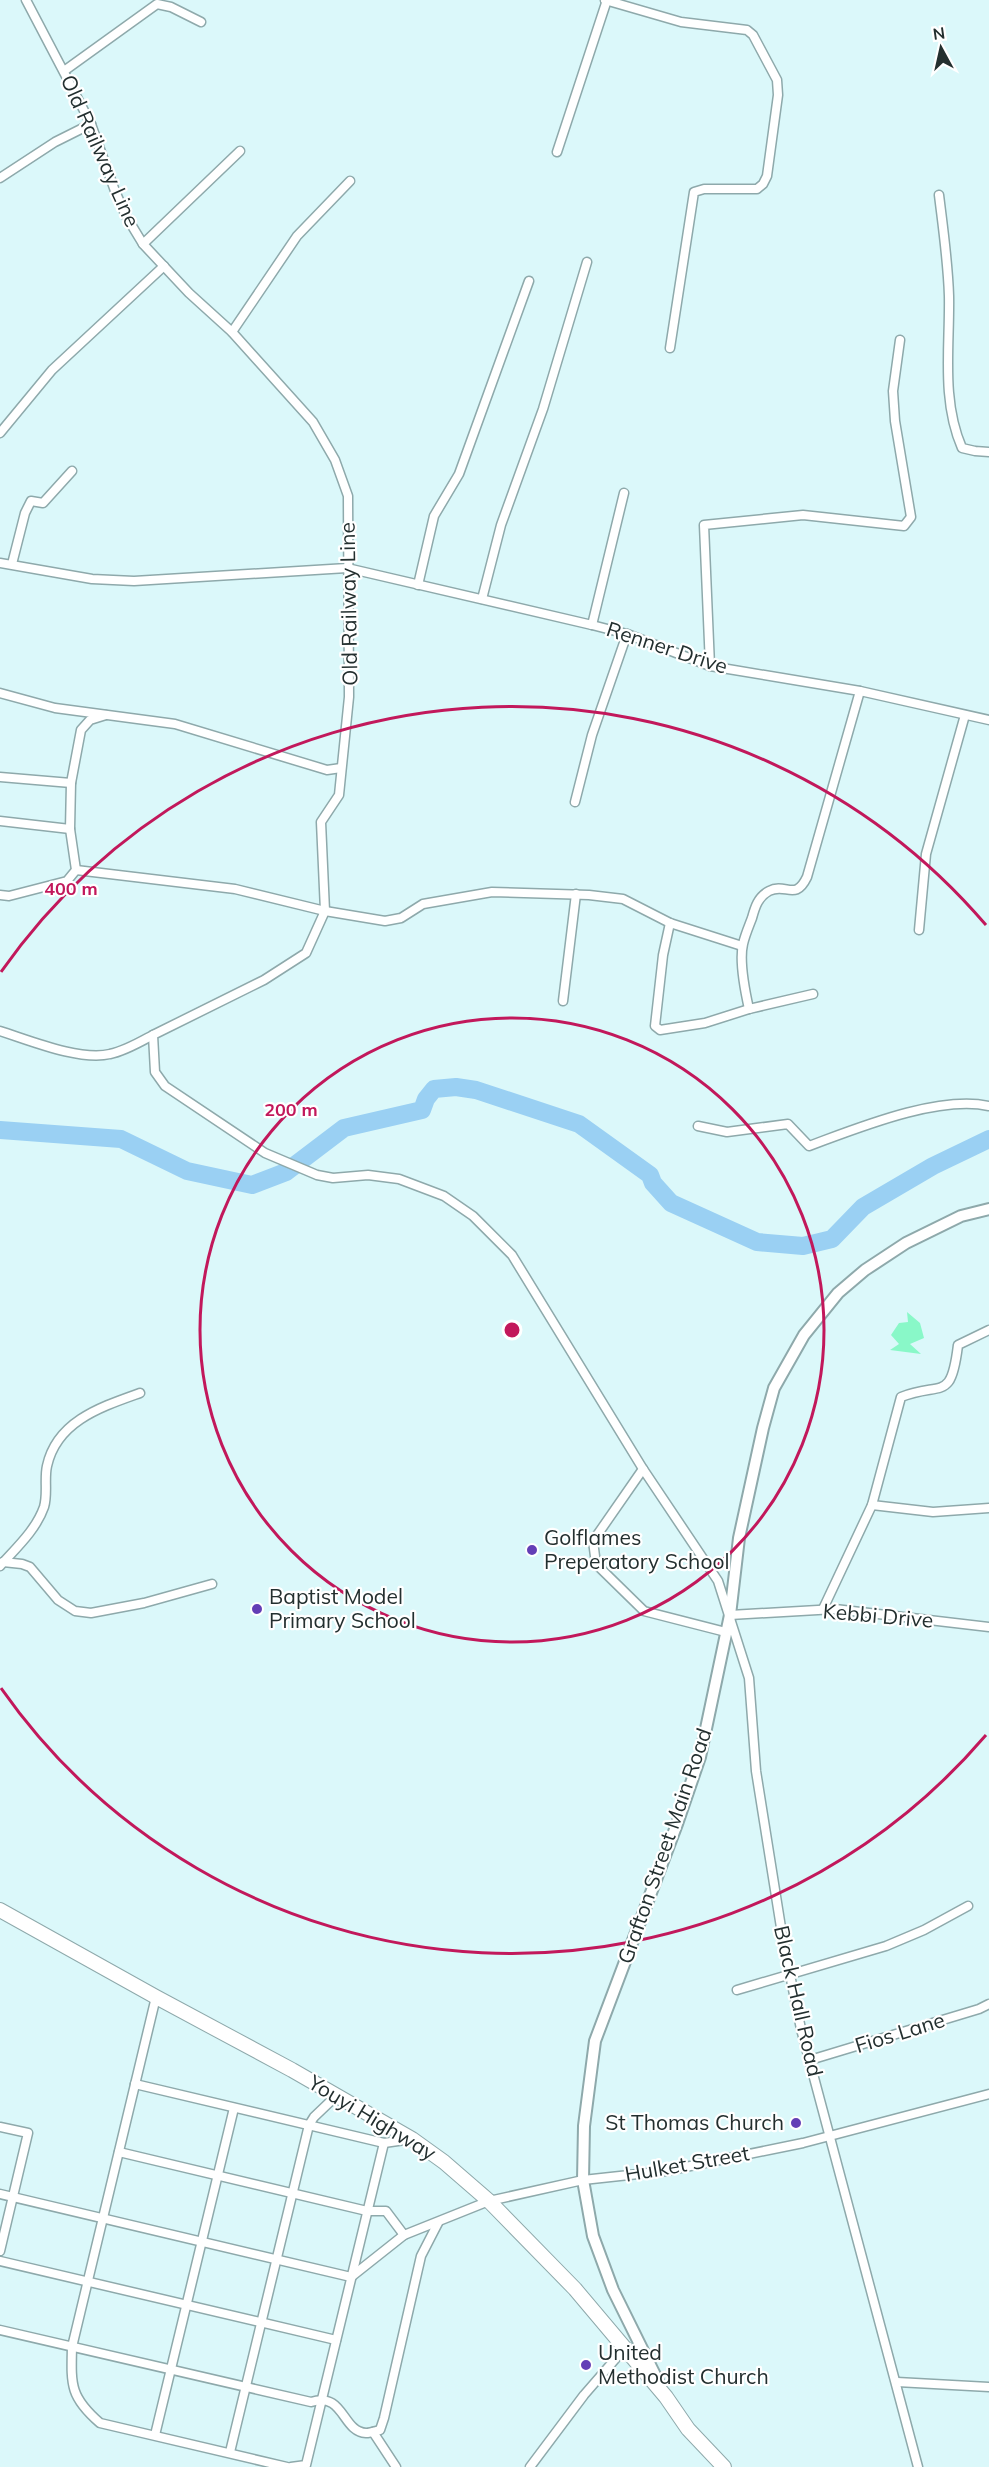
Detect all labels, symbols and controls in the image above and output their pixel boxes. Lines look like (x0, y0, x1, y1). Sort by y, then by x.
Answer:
north arrow (911, 18, 971, 78)
text: N (932, 22, 946, 44)
street label: Old Railway Line (56, 71, 146, 231)
street label: Old Railway Line (334, 522, 362, 686)
street label: Renner Drive (604, 615, 731, 679)
text: 400 m (44, 877, 98, 900)
text: 200 m (264, 1098, 318, 1121)
centre of rings (502, 1320, 522, 1340)
place label: Golflames Preperatory School (544, 1524, 729, 1574)
marker: Golflames Preperatory School (525, 1543, 539, 1557)
place label: Baptist Model Primary School (269, 1583, 416, 1633)
street label: Kebbi Drive (822, 1597, 934, 1633)
marker: Baptist Model Primary School (250, 1602, 264, 1616)
street label: Grafton Street Main Road (611, 1724, 717, 1967)
street label: Black Hall Road (769, 1923, 829, 2079)
street label: Fios Lane (852, 2006, 948, 2058)
street label: Youyi Highway (303, 2068, 441, 2165)
place label: St Thomas Church (605, 2109, 784, 2135)
marker: St Thomas Church (789, 2116, 803, 2130)
street label: Hulket Street (622, 2139, 751, 2187)
place label: United Methodist Church (598, 2339, 769, 2389)
marker: United Methodist Church (579, 2358, 593, 2372)

